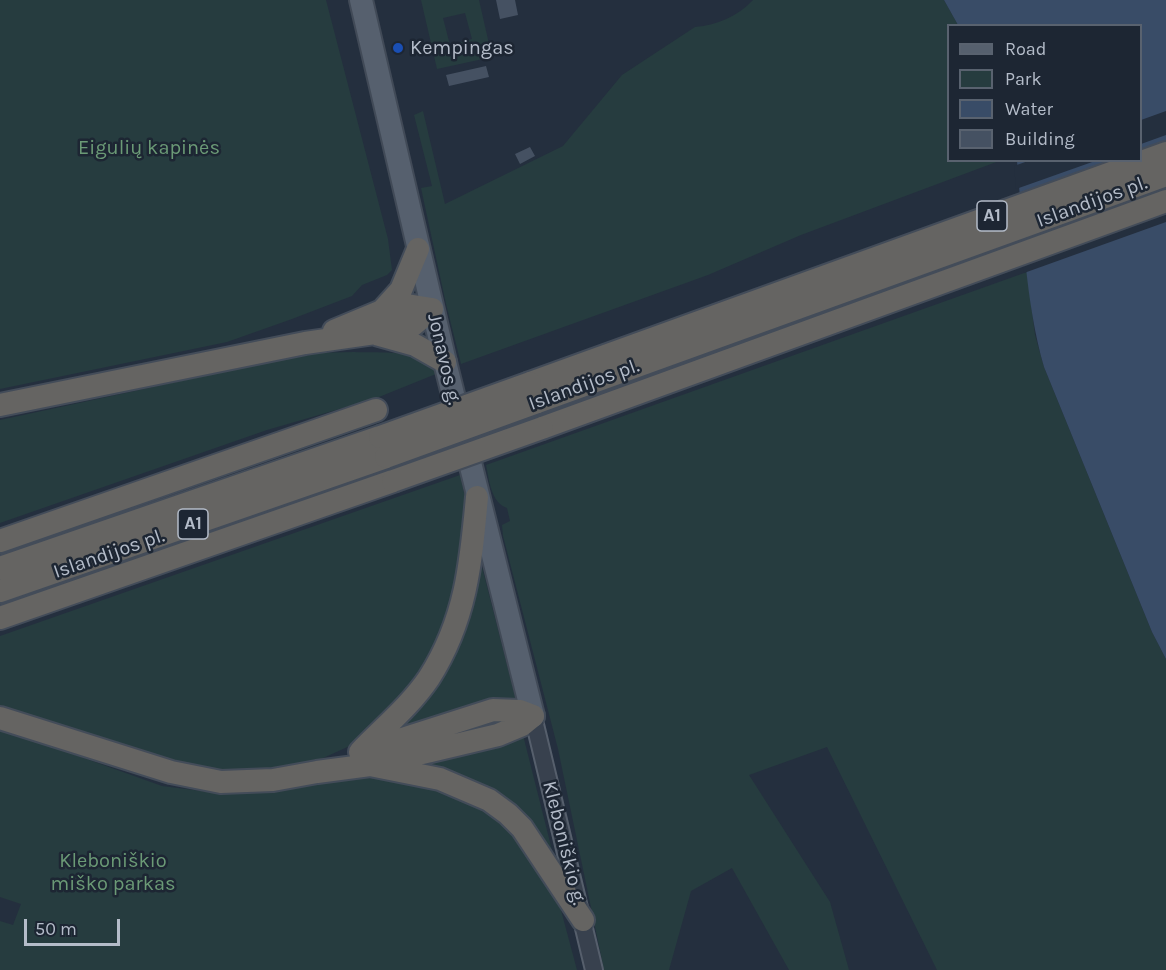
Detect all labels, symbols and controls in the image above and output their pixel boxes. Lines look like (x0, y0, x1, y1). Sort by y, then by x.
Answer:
legend (947, 24, 1142, 162)
place label: Kempingas (410, 36, 514, 60)
text: Road (1005, 38, 1046, 60)
marker: Kempingas (391, 41, 405, 55)
text: Park (1005, 68, 1042, 90)
text: Water (1005, 98, 1053, 120)
text: Building (1005, 128, 1075, 150)
park label: Eigulių kapinės (78, 136, 220, 160)
street label: Islandijos pl. (1033, 171, 1151, 233)
road number: A1 (977, 201, 1007, 231)
street label: Jonavos g. (422, 311, 466, 407)
street label: Islandijos pl. (525, 354, 643, 416)
road number: A1 (178, 509, 208, 539)
street label: Islandijos pl. (50, 524, 168, 584)
street label: Kleboniškio g. (537, 778, 591, 908)
park label: Kleboniškio miško parkas (51, 849, 175, 896)
scale bar (27, 907, 123, 945)
text: 50 m (35, 918, 77, 940)

